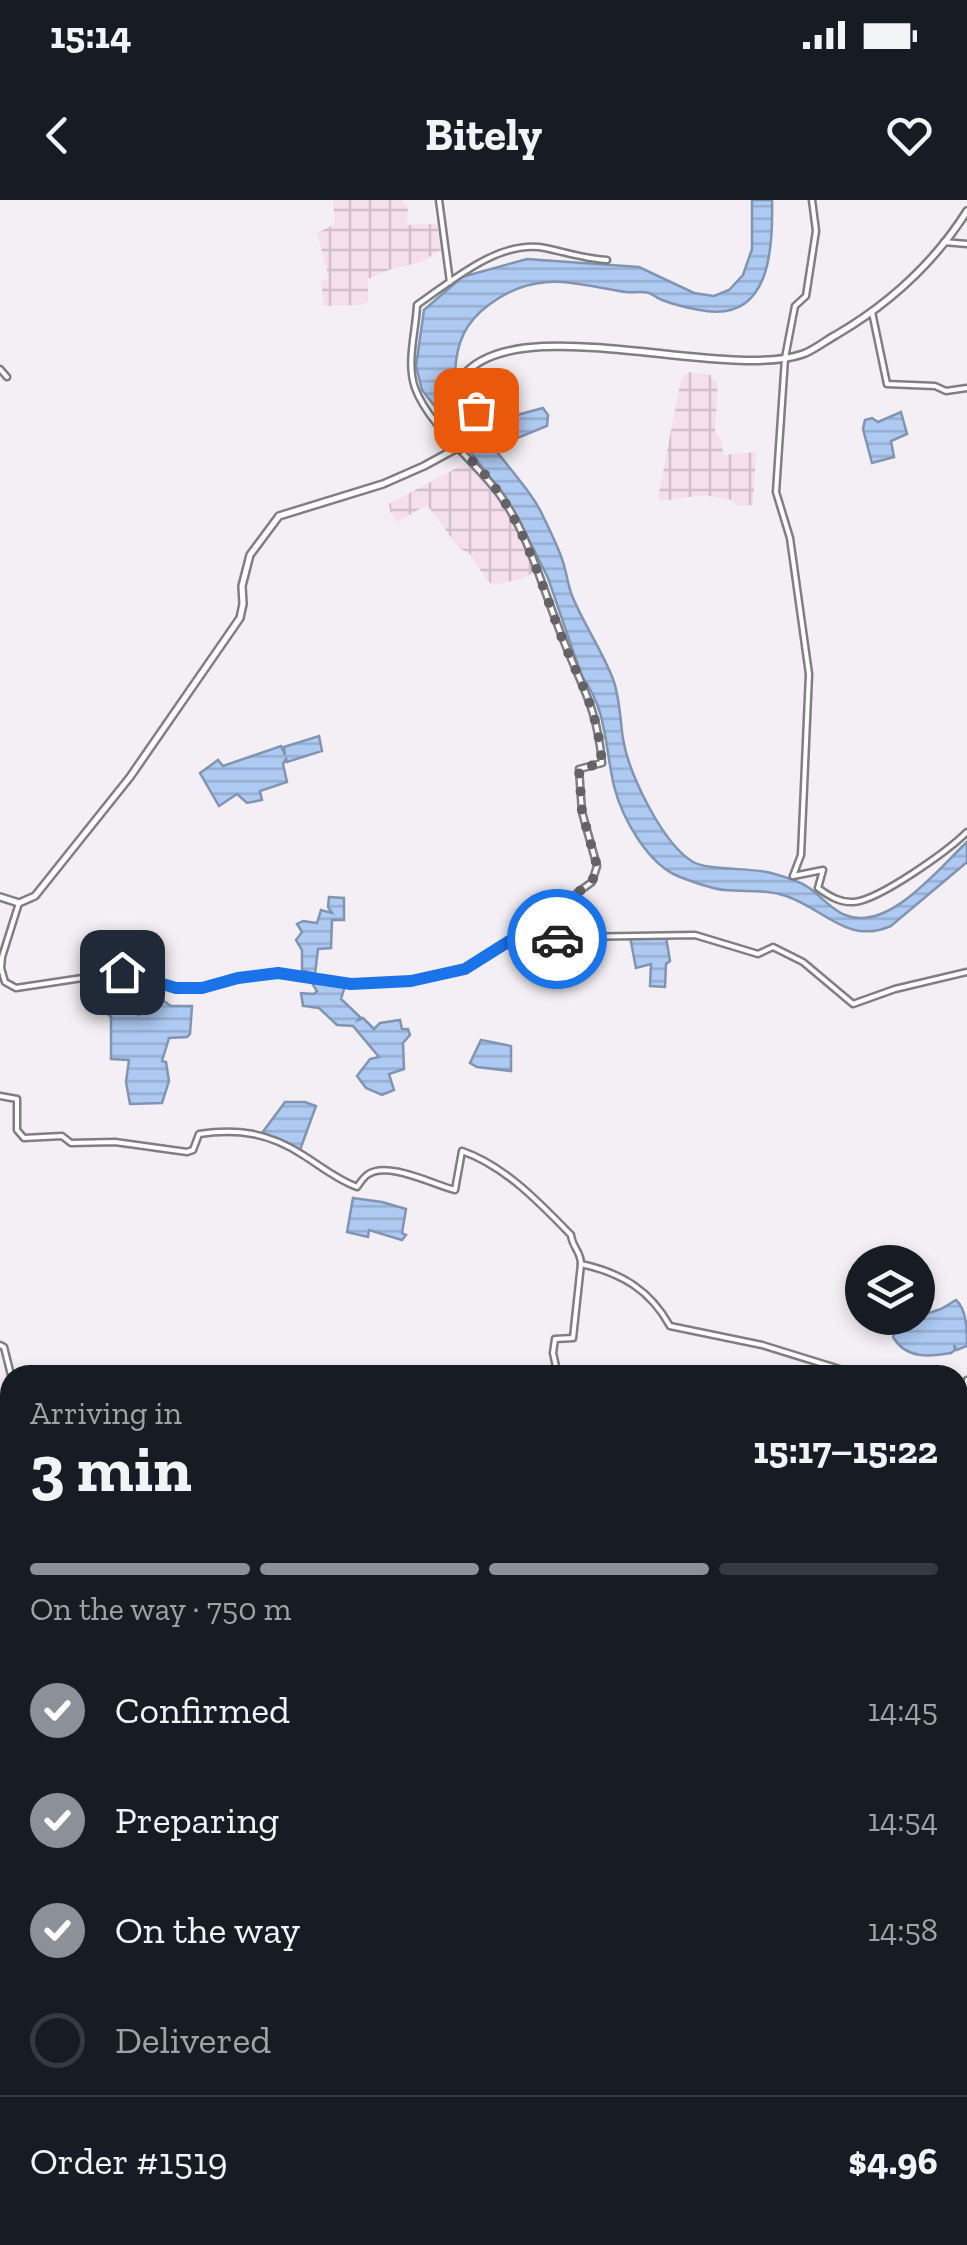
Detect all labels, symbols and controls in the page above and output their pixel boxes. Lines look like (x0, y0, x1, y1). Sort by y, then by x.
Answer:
text: 15:14 (50, 12, 132, 58)
icon: back (30, 108, 85, 163)
text: Bitely (425, 108, 542, 162)
icon: heart (882, 108, 937, 163)
pin (434, 368, 519, 453)
icon: bag (449, 383, 504, 438)
courier (507, 889, 607, 989)
icon: car (530, 912, 585, 967)
pin (80, 930, 165, 1015)
icon: home (95, 945, 150, 1000)
map controls (845, 1245, 935, 1335)
button: layers (845, 1245, 935, 1335)
text: Arriving in (30, 1394, 182, 1432)
text: 15:17–15:22 (753, 1427, 938, 1473)
text: 3 min (30, 1430, 192, 1508)
text: On the way · 750 m (30, 1590, 291, 1628)
icon: check (30, 1683, 85, 1738)
text: Confirmed (115, 1687, 290, 1733)
text: 14:45 (868, 1691, 938, 1729)
icon: check (30, 1793, 85, 1848)
text: Preparing (115, 1797, 279, 1843)
text: 14:54 (868, 1801, 938, 1839)
icon: check (30, 1903, 85, 1958)
text: On the way (115, 1907, 300, 1953)
text: 14:58 (868, 1911, 938, 1949)
text: Delivered (115, 2017, 271, 2063)
text: Order #1519 (30, 2138, 228, 2184)
text: $4.96 (848, 2138, 938, 2184)

